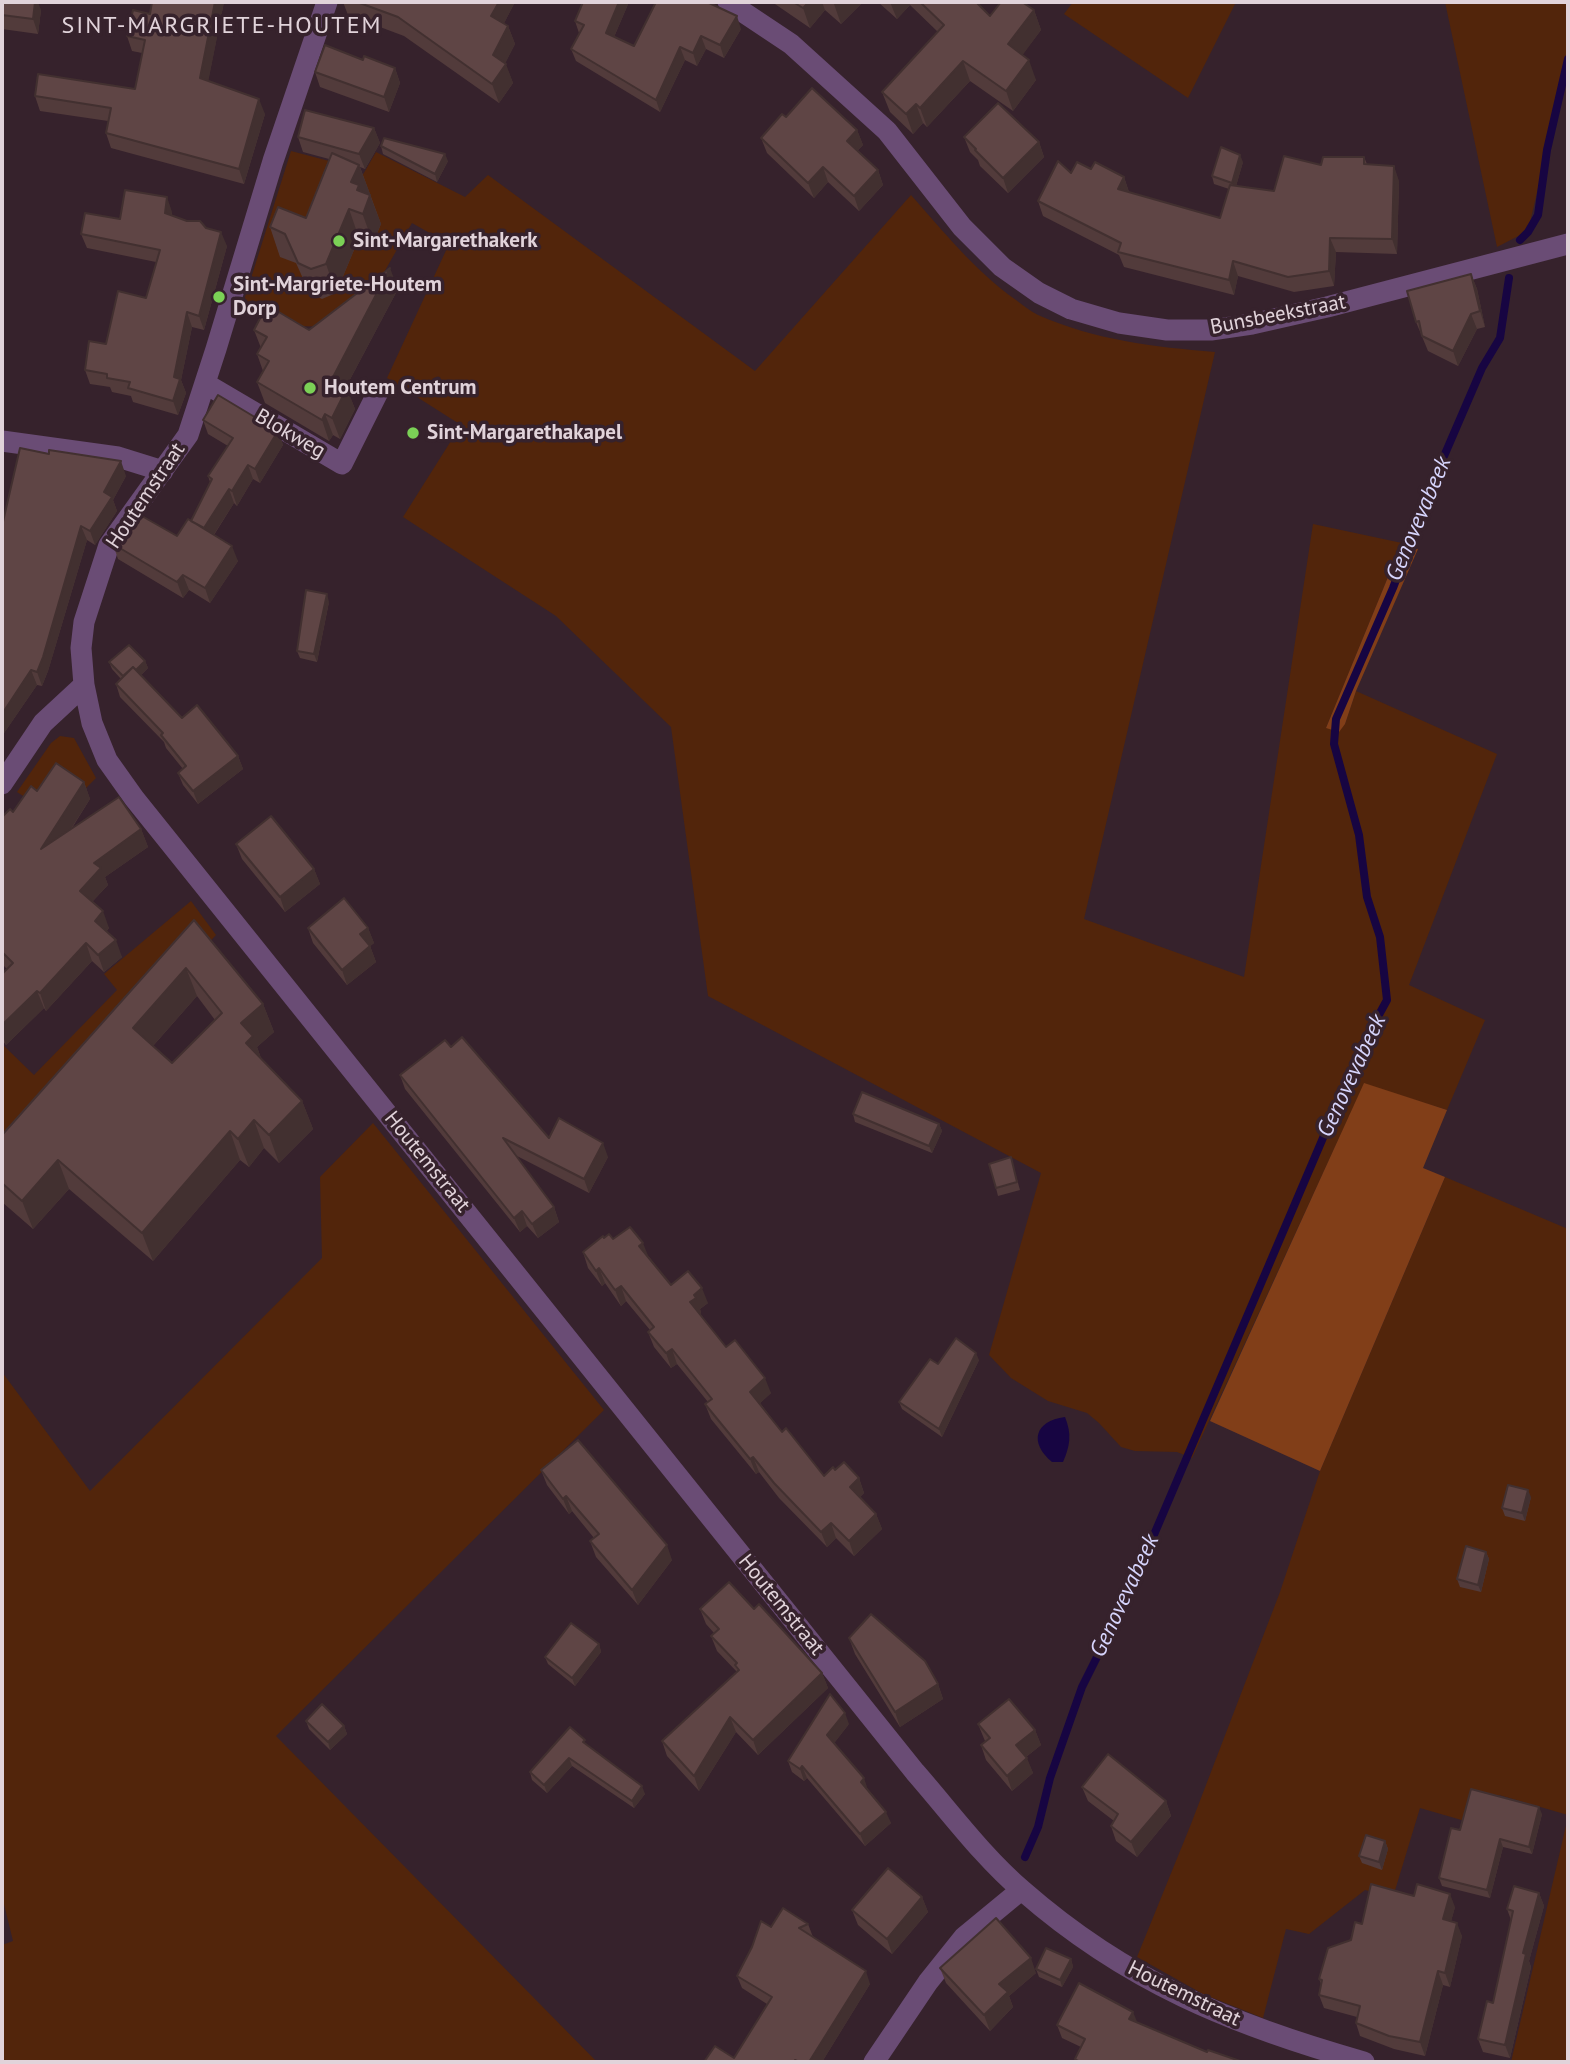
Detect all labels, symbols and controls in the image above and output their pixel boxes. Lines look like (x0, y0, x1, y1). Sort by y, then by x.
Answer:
district label: SINT-MARGRIETE-HOUTEM (64, 12, 380, 40)
place label: Sint-Margarethakerk (353, 228, 538, 254)
marker: Sint-Margarethakerk (331, 233, 347, 249)
place label: Sint-Margriete-Houtem Dorp (233, 272, 442, 322)
marker: Sint-Margriete-Houtem Dorp (211, 289, 227, 305)
street label: Bunsbeekstraat (1208, 290, 1348, 340)
place label: Houtem Centrum (324, 375, 476, 401)
marker: Houtem Centrum (302, 380, 318, 396)
street label: Blokweg (251, 404, 329, 464)
place label: Sint-Margarethakapel (427, 420, 622, 446)
marker: Sint-Margarethakapel (405, 425, 421, 441)
street label: Houtemstraat (101, 438, 191, 554)
water label: Genovevabeek (1380, 453, 1458, 585)
water label: Genovevabeek (1312, 1010, 1392, 1142)
street label: Houtemstraat (379, 1107, 475, 1217)
water label: Genovevabeek (1085, 1530, 1165, 1662)
street label: Houtemstraat (733, 1550, 829, 1660)
street label: Houtemstraat (1123, 1956, 1245, 2032)

